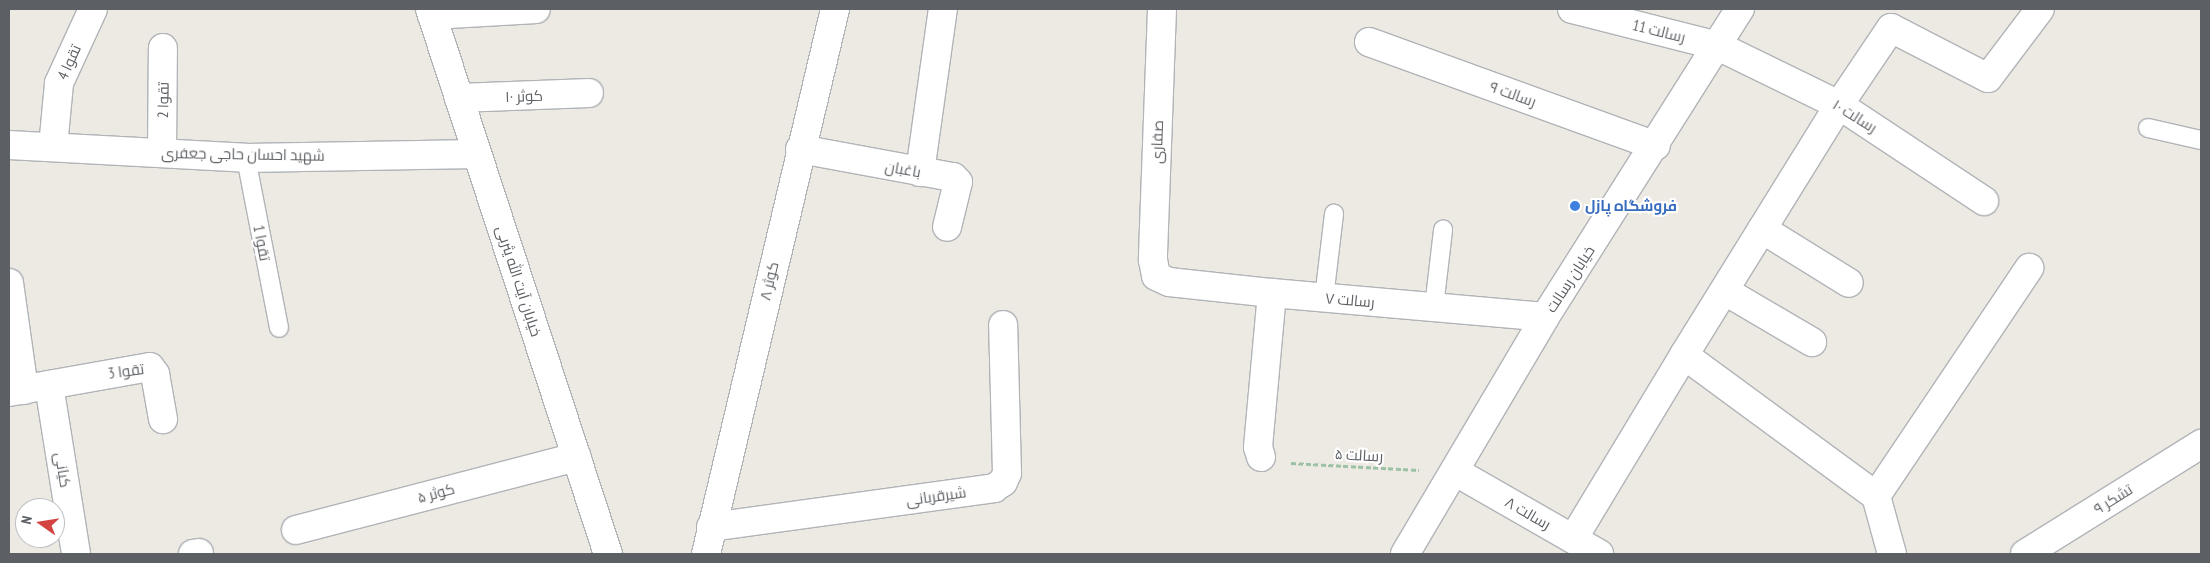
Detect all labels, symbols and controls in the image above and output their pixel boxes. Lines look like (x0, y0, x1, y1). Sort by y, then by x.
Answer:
street label: رسالت 11 (1631, 16, 1687, 46)
street label: تقوا 4 (53, 42, 85, 82)
street label: رسالت ۹ (1487, 77, 1539, 111)
street label: تقوا 2 (154, 82, 172, 118)
street label: کوثر ۱۰ (505, 86, 543, 106)
street label: رسالت ۱۰ (1830, 95, 1880, 137)
street label: صفاری (1147, 120, 1167, 164)
street label: شهید احسان حاجی جعفری (161, 144, 325, 164)
street label: باغبان (884, 157, 922, 181)
place label: فروشگاه پازل (1585, 197, 1677, 215)
marker: فروشگاه پازل (1569, 200, 1581, 212)
street label: خیابان آیت الله یثربی (493, 223, 545, 339)
street label: تقوا 1 (250, 224, 274, 262)
street label: خیابان رسالت (1542, 242, 1598, 316)
street label: کوثر ۸ (756, 260, 782, 302)
street label: رسالت ۷ (1324, 289, 1376, 311)
street label: تقوا 3 (107, 360, 145, 382)
street label: رسالت ۵ (1334, 445, 1384, 465)
street label: کیانی (51, 451, 75, 489)
street label: کوثر ۵ (415, 479, 457, 507)
street label: تشکر ۹ (2090, 480, 2136, 518)
street label: شیرقربانی (905, 483, 967, 509)
street label: رسالت ۸ (1502, 493, 1554, 533)
north arrow (15, 498, 65, 548)
text: N (17, 514, 36, 526)

